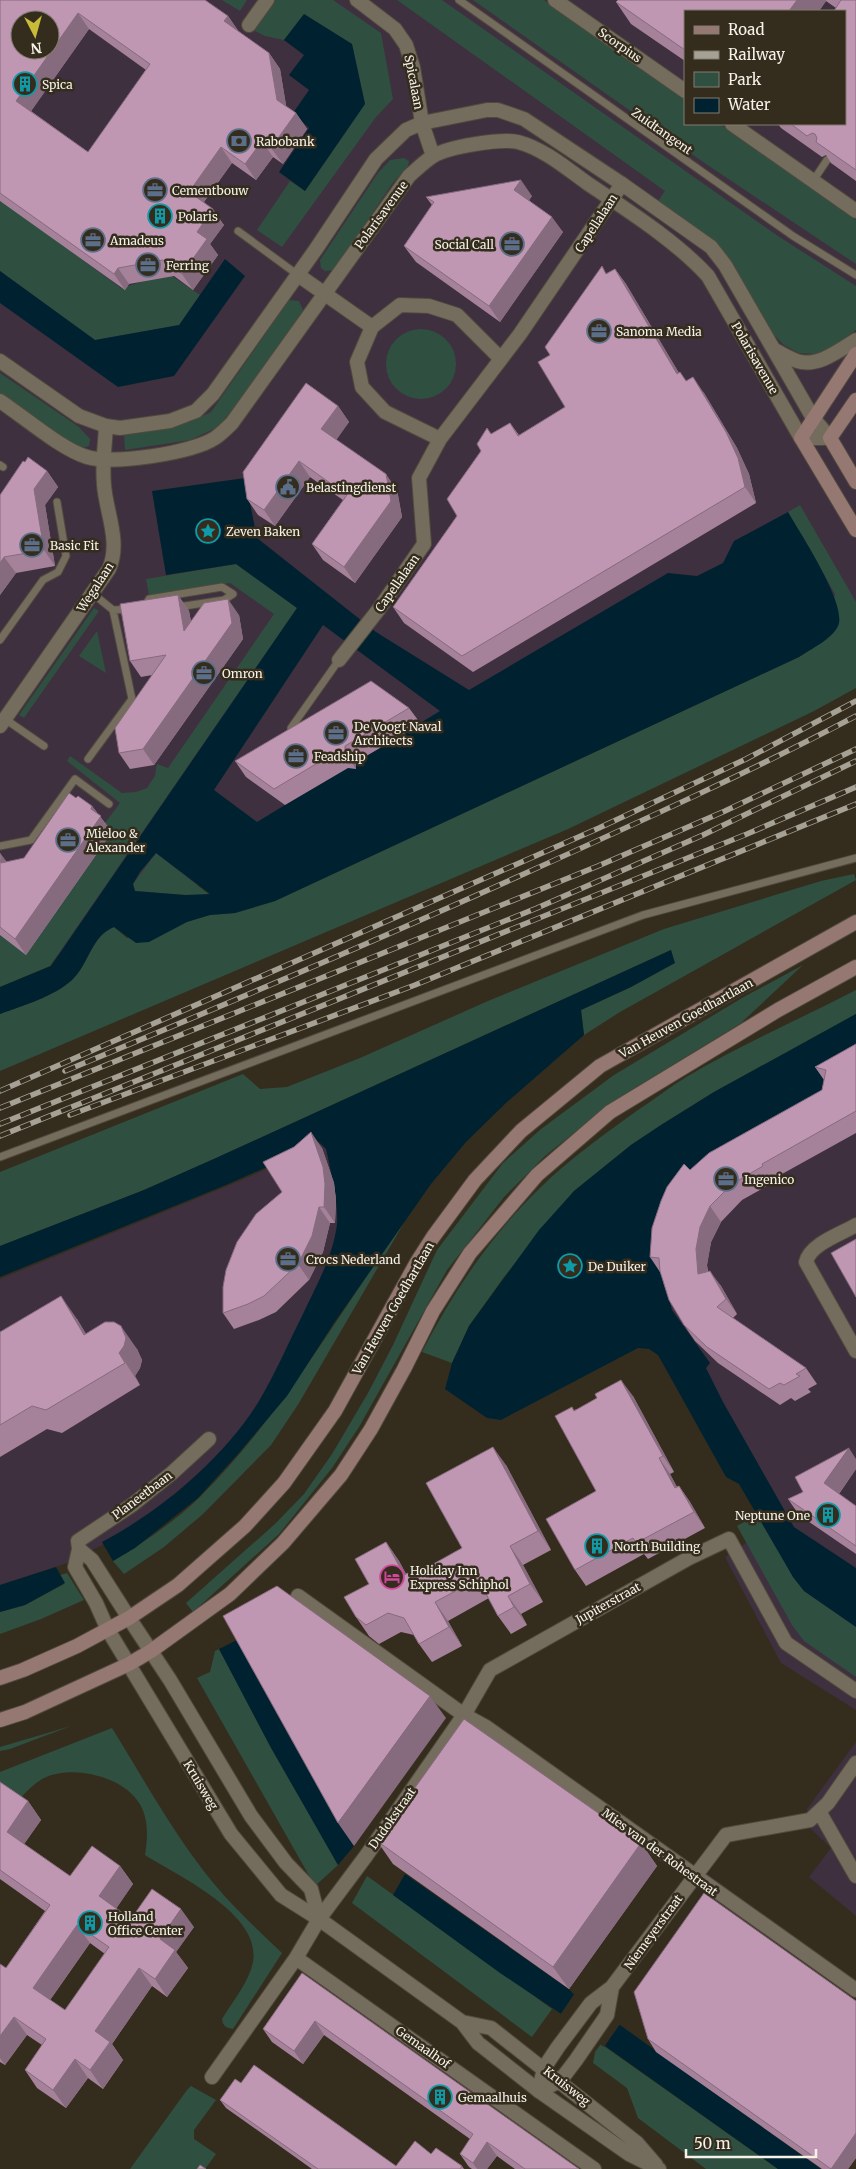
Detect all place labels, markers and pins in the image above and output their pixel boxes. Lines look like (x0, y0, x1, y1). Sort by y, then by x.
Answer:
building icon: Spica (12, 71, 38, 97)
place label: Spica (42, 77, 73, 92)
bank icon: Rabobank (226, 128, 252, 154)
place label: Rabobank (256, 134, 315, 149)
office icon: Cementbouw (142, 177, 168, 203)
place label: Cementbouw (172, 183, 249, 198)
building icon: Polaris (147, 203, 173, 229)
place label: Polaris (178, 209, 218, 224)
office icon: Amadeus (80, 227, 106, 253)
office icon: Social Call (499, 231, 525, 257)
place label: Amadeus (109, 233, 164, 248)
place label: Social Call (435, 237, 494, 252)
office icon: Ferring (135, 252, 161, 278)
place label: Ferring (166, 258, 210, 273)
office icon: Sanoma Media (586, 318, 612, 344)
place label: Sanoma Media (616, 324, 702, 339)
public building icon: Belastingdienst (275, 474, 301, 500)
place label: Belastingdienst (306, 480, 396, 495)
place icon: Zeven Baken (195, 518, 221, 544)
place label: Zeven Baken (226, 524, 300, 539)
office icon: Basic Fit (19, 532, 45, 558)
place label: Basic Fit (50, 538, 99, 553)
office icon: Omron (191, 660, 217, 686)
place label: Omron (222, 666, 263, 681)
place label: De Voogt Naval Architects (353, 719, 442, 748)
office icon: De Voogt Naval Architects (323, 720, 349, 746)
office icon: Feadship (283, 743, 309, 769)
place label: Feadship (314, 749, 366, 764)
place label: Mieloo & Alexander (85, 826, 146, 855)
office icon: Mieloo & Alexander (55, 827, 81, 853)
office icon: Ingenico (713, 1166, 739, 1192)
place label: Ingenico (744, 1172, 794, 1187)
office icon: Crocs Nederland (275, 1246, 301, 1272)
place label: Crocs Nederland (306, 1252, 401, 1267)
place icon: De Duiker (557, 1253, 583, 1279)
place label: De Duiker (588, 1259, 646, 1274)
building icon: Neptune One (815, 1502, 841, 1528)
place label: Neptune One (735, 1508, 810, 1523)
building icon: North Building (584, 1533, 610, 1559)
place label: North Building (614, 1539, 701, 1554)
place label: Holiday Inn Express Schiphol (410, 1563, 509, 1592)
hotel icon: Holiday Inn Express Schiphol (379, 1564, 405, 1590)
place label: Holland Office Center (108, 1909, 183, 1938)
building icon: Holland Office Center (77, 1910, 103, 1936)
building icon: Gemaalhuis (427, 2084, 453, 2110)
place label: Gemaalhuis (458, 2090, 527, 2105)

